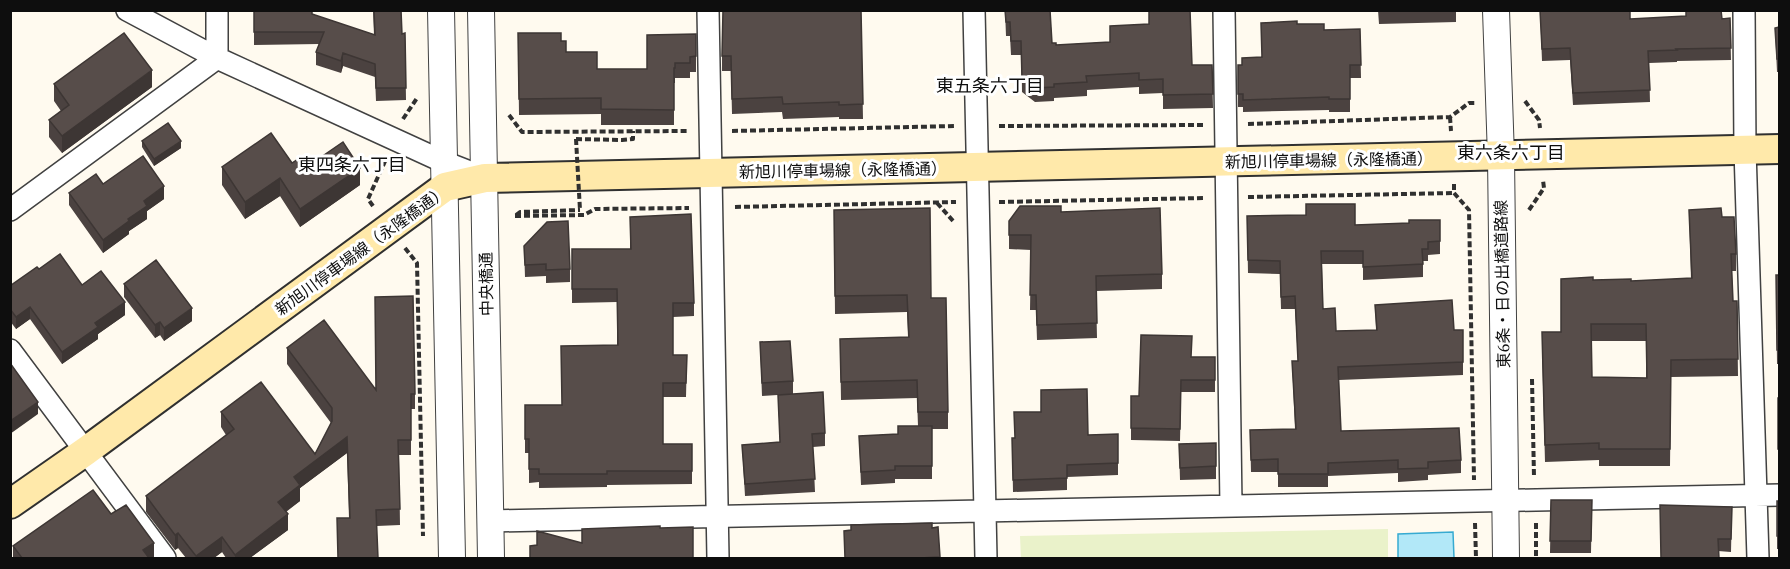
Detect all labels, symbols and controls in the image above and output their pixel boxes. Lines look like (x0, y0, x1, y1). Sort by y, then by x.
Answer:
district label: 東五条六丁目 (936, 73, 1044, 97)
district label: 東六条六丁目 (1457, 140, 1565, 164)
street label: 新旭川停車場線（永隆橋通） (1225, 147, 1433, 173)
district label: 東四条六丁目 (298, 152, 406, 176)
street label: 新旭川停車場線（永隆橋通） (739, 157, 947, 183)
street label: 新旭川停車場線（永隆橋通） (270, 180, 452, 320)
street label: 東6条・日の出橋道路線 (1490, 200, 1514, 368)
street label: 中央橋通 (474, 252, 498, 316)

